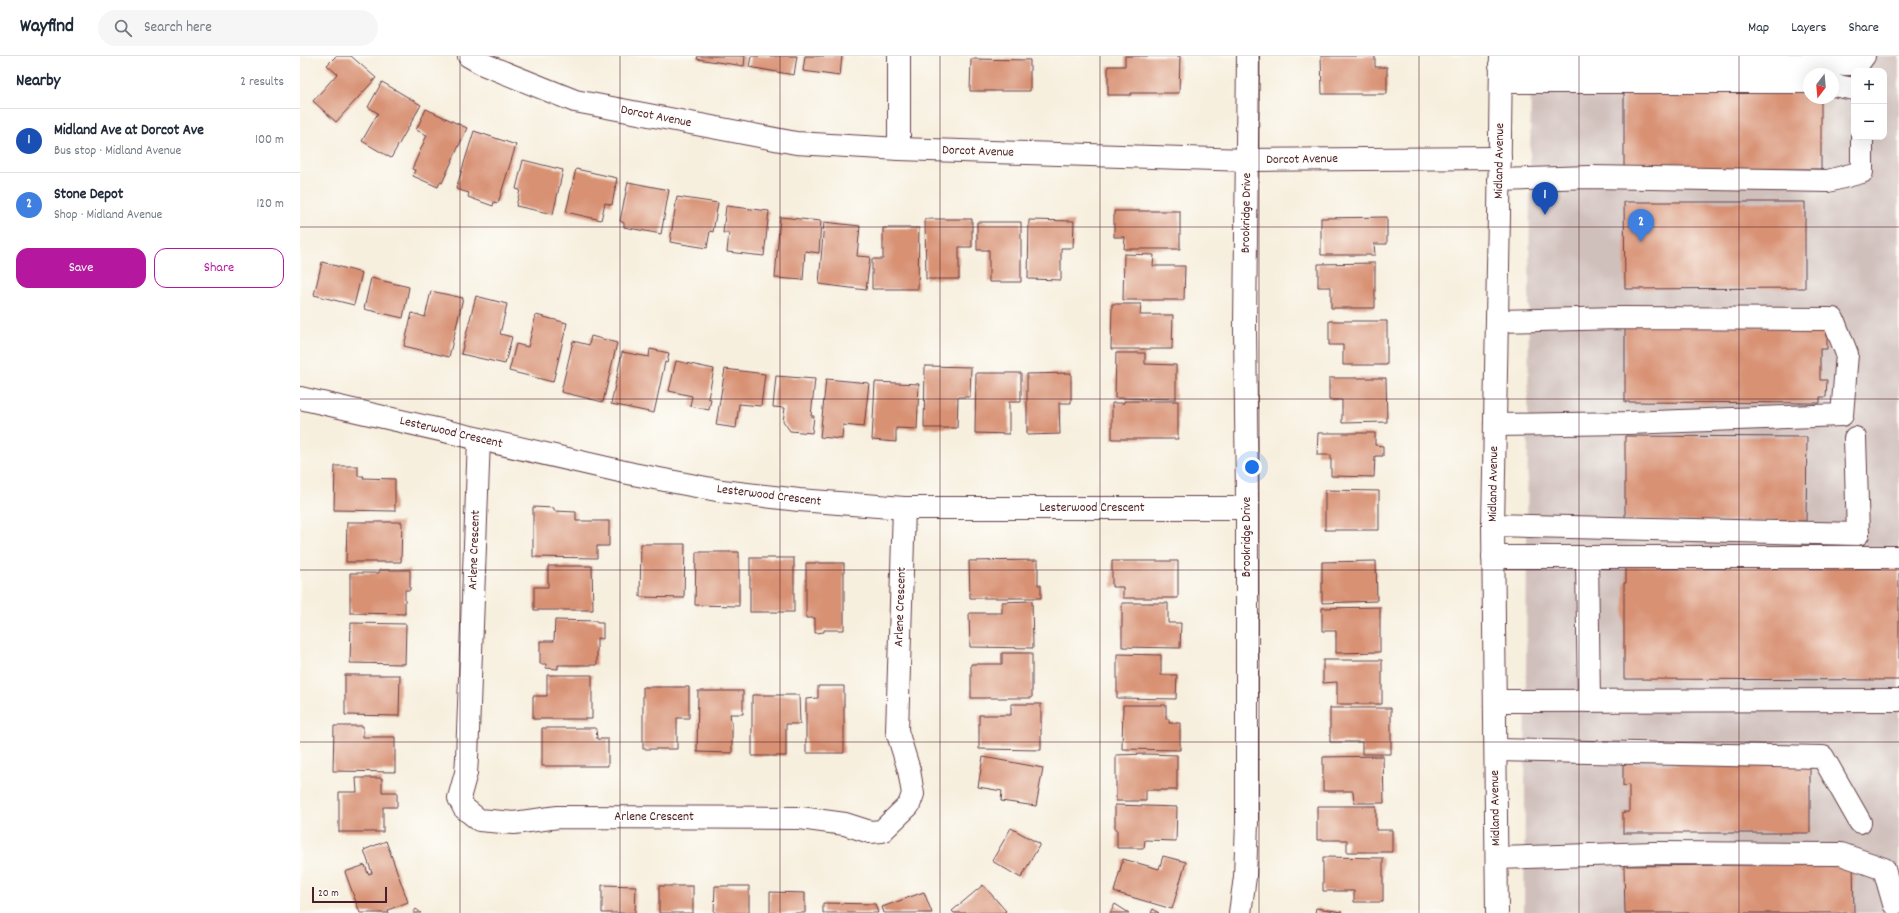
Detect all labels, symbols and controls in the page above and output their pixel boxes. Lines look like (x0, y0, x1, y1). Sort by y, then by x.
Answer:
search box (98, 10, 378, 46)
text: Wayfind (20, 14, 74, 41)
icon: search (112, 17, 134, 39)
text: Search here (144, 17, 212, 39)
text: Map (1748, 18, 1769, 38)
text: Layers (1791, 18, 1826, 38)
text: Share (1848, 18, 1879, 38)
north arrow (1803, 68, 1839, 104)
map controls (1851, 68, 1887, 140)
button: + (1851, 68, 1887, 104)
text: Nearby (16, 70, 60, 94)
text: 2 results (240, 73, 284, 92)
street label: Dorcot Avenue (619, 101, 693, 133)
button: − (1851, 104, 1887, 140)
text: Midland Ave at Dorcot Ave (54, 120, 204, 142)
street label: Midland Avenue (1490, 123, 1510, 199)
text: 1 (28, 131, 30, 150)
text: 100 m (255, 131, 284, 150)
street label: Dorcot Avenue (942, 141, 1014, 163)
text: Bus stop · Midland Avenue (54, 142, 181, 161)
street label: Dorcot Avenue (1266, 150, 1338, 170)
street label: Brookridge Drive (1237, 172, 1257, 253)
pin: 1 (1532, 182, 1558, 215)
text: Stone Depot (54, 184, 123, 206)
text: 2 (26, 195, 32, 214)
text: 120 m (256, 195, 284, 214)
text: Shop · Midland Avenue (54, 206, 162, 225)
pin: 2 (1628, 209, 1654, 242)
button: Save (16, 248, 146, 288)
button: Share (154, 248, 284, 288)
street label: Lesterwood Crescent (398, 412, 505, 454)
street label: Midland Avenue (1484, 446, 1504, 522)
your location (1242, 457, 1262, 477)
street label: Lesterwood Crescent (716, 480, 822, 512)
street label: Brookridge Drive (1238, 496, 1257, 577)
street label: Lesterwood Crescent (1039, 499, 1145, 518)
street label: Arlene Crescent (464, 510, 486, 590)
street label: Arlene Crescent (890, 567, 912, 647)
street label: Midland Avenue (1486, 770, 1506, 846)
street label: Arlene Crescent (614, 808, 694, 827)
scale bar (312, 885, 387, 904)
text: 20 m (318, 886, 339, 902)

